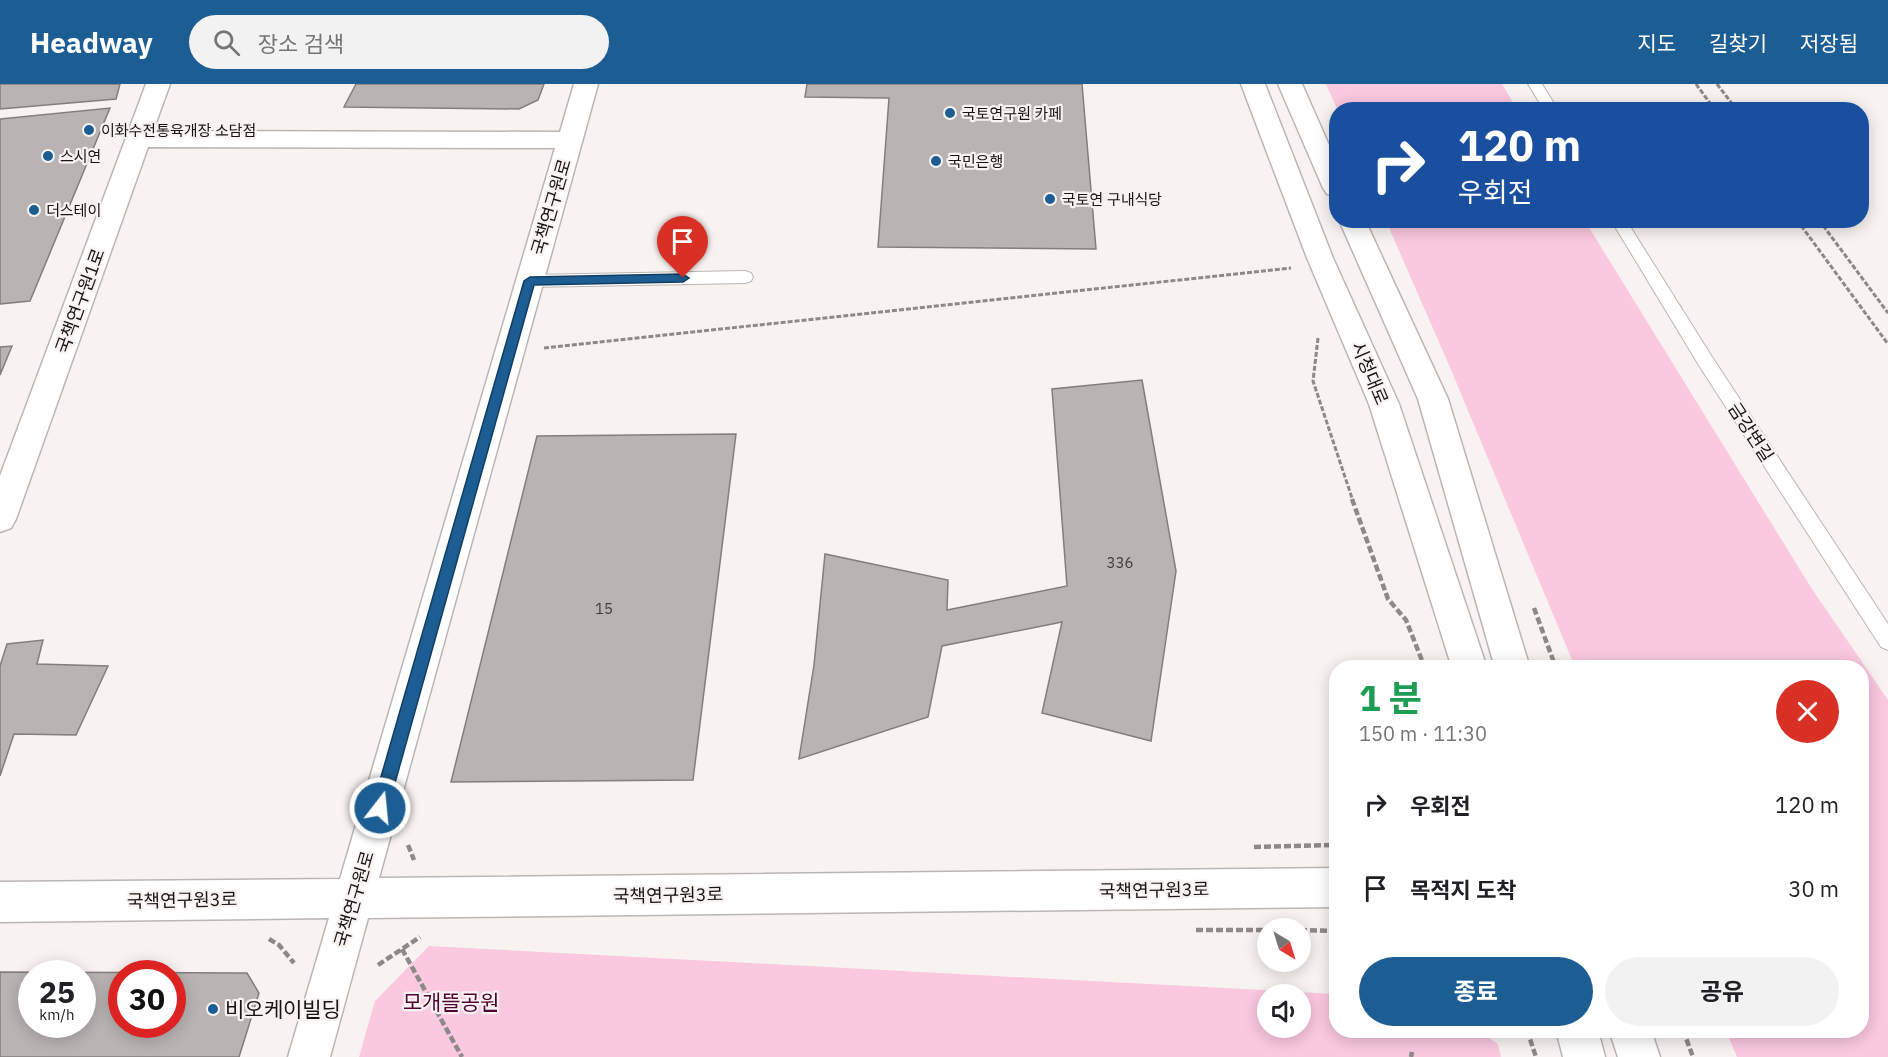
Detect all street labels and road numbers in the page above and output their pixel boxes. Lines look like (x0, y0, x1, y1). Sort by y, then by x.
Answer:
street label: 국책연구원로 (526, 156, 576, 258)
street label: 국책연구원1로 (50, 245, 110, 357)
street label: 시청대로 (1346, 338, 1394, 408)
street label: 금강변길 (1723, 398, 1779, 466)
street label: 국책연구원로 (329, 848, 379, 950)
street label: 국책연구원3로 (1099, 878, 1209, 902)
street label: 국책연구원3로 (613, 883, 723, 907)
street label: 국책연구원3로 (127, 888, 237, 912)

